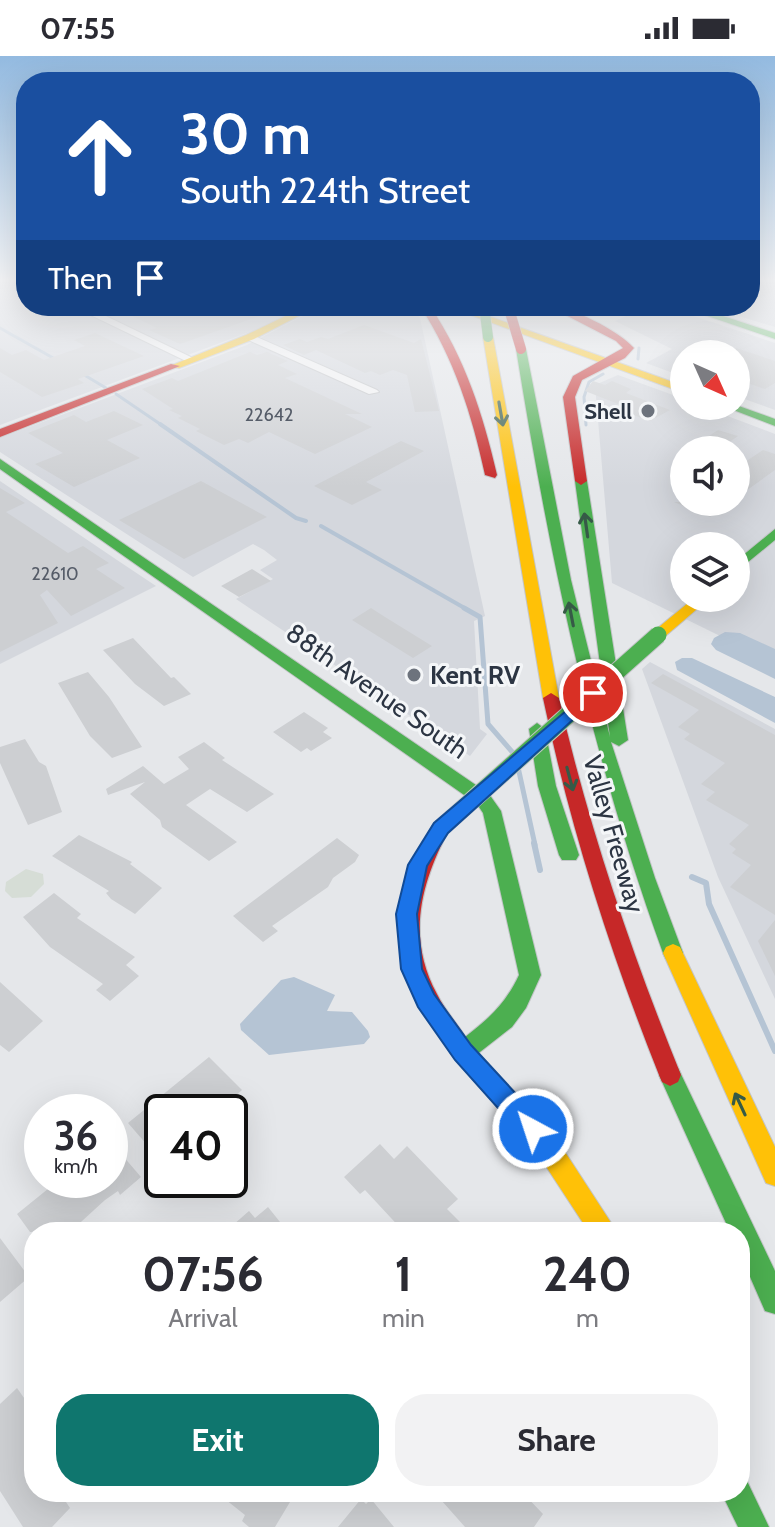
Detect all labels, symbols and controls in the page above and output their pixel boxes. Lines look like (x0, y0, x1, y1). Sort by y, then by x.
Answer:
text: 07:55 (40, 10, 115, 47)
text: 30 m (180, 100, 311, 168)
icon: ahead (48, 104, 152, 208)
text: South 224th Street (180, 168, 470, 212)
icon: arrive (128, 256, 172, 300)
text: Then (48, 260, 112, 297)
north arrow (670, 340, 750, 420)
map controls (670, 340, 750, 612)
place label: Shell (584, 398, 632, 425)
one-way arrow (495, 400, 510, 426)
marker: Shell (639, 402, 657, 420)
house number: 22642 (245, 404, 293, 426)
button: sound (670, 436, 750, 516)
one-way arrow (577, 512, 592, 538)
button: layers (670, 532, 750, 612)
house number: 22610 (31, 563, 79, 585)
one-way arrow (563, 601, 578, 627)
street label: 88th Avenue South (280, 616, 474, 766)
place label: Kent RV (430, 659, 521, 691)
pin (559, 659, 627, 727)
marker: Kent RV (405, 666, 423, 684)
icon: arrive (571, 671, 615, 715)
street label: Valley Freeway (576, 752, 652, 916)
one-way arrow (563, 766, 578, 792)
position arrow (491, 1087, 575, 1171)
one-way arrow (732, 1092, 747, 1116)
speed limit sign: 40 (144, 1094, 248, 1198)
text: 36 (54, 1111, 98, 1160)
text: km/h (54, 1154, 98, 1178)
text: 07:56 (142, 1245, 264, 1303)
text: 1 (394, 1245, 412, 1303)
text: 240 (543, 1245, 632, 1303)
text: Arrival (168, 1302, 238, 1334)
text: min (382, 1302, 425, 1334)
text: m (576, 1302, 599, 1334)
button: Exit (56, 1394, 379, 1486)
button: Share (395, 1394, 718, 1486)

